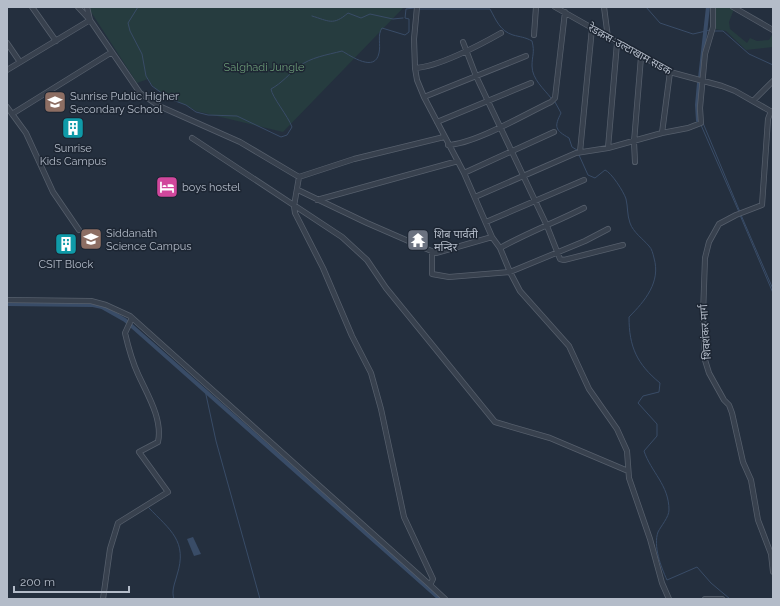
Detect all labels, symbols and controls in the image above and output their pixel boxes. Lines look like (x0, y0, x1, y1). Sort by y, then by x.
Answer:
street label: रेडक्रस-उल्टाखाम सडक (585, 21, 674, 78)
park label: Salghadi Jungle (223, 61, 305, 74)
school or university icon: Sunrise Public Higher Secondary School (42, 89, 68, 115)
place label: Sunrise Public Higher Secondary School (70, 90, 179, 116)
building icon: Sunrise Kids Campus (60, 115, 86, 141)
place label: Sunrise Kids Campus (40, 142, 106, 168)
hotel icon: boys hostel (154, 174, 180, 200)
place label: boys hostel (182, 181, 240, 194)
school or university icon: Siddanath Science Campus (78, 226, 104, 252)
place label: Siddanath Science Campus (106, 227, 192, 253)
temple icon: शिब पार्वती मन्दिर (405, 227, 431, 253)
place label: शिब पार्वती मन्दिर (434, 228, 478, 254)
building icon: CSIT Block (53, 231, 79, 257)
place label: CSIT Block (39, 258, 94, 271)
street label: शिवशंकर मार्ग (697, 303, 714, 360)
scale bar (14, 568, 129, 594)
text: 200 m (20, 575, 55, 589)

